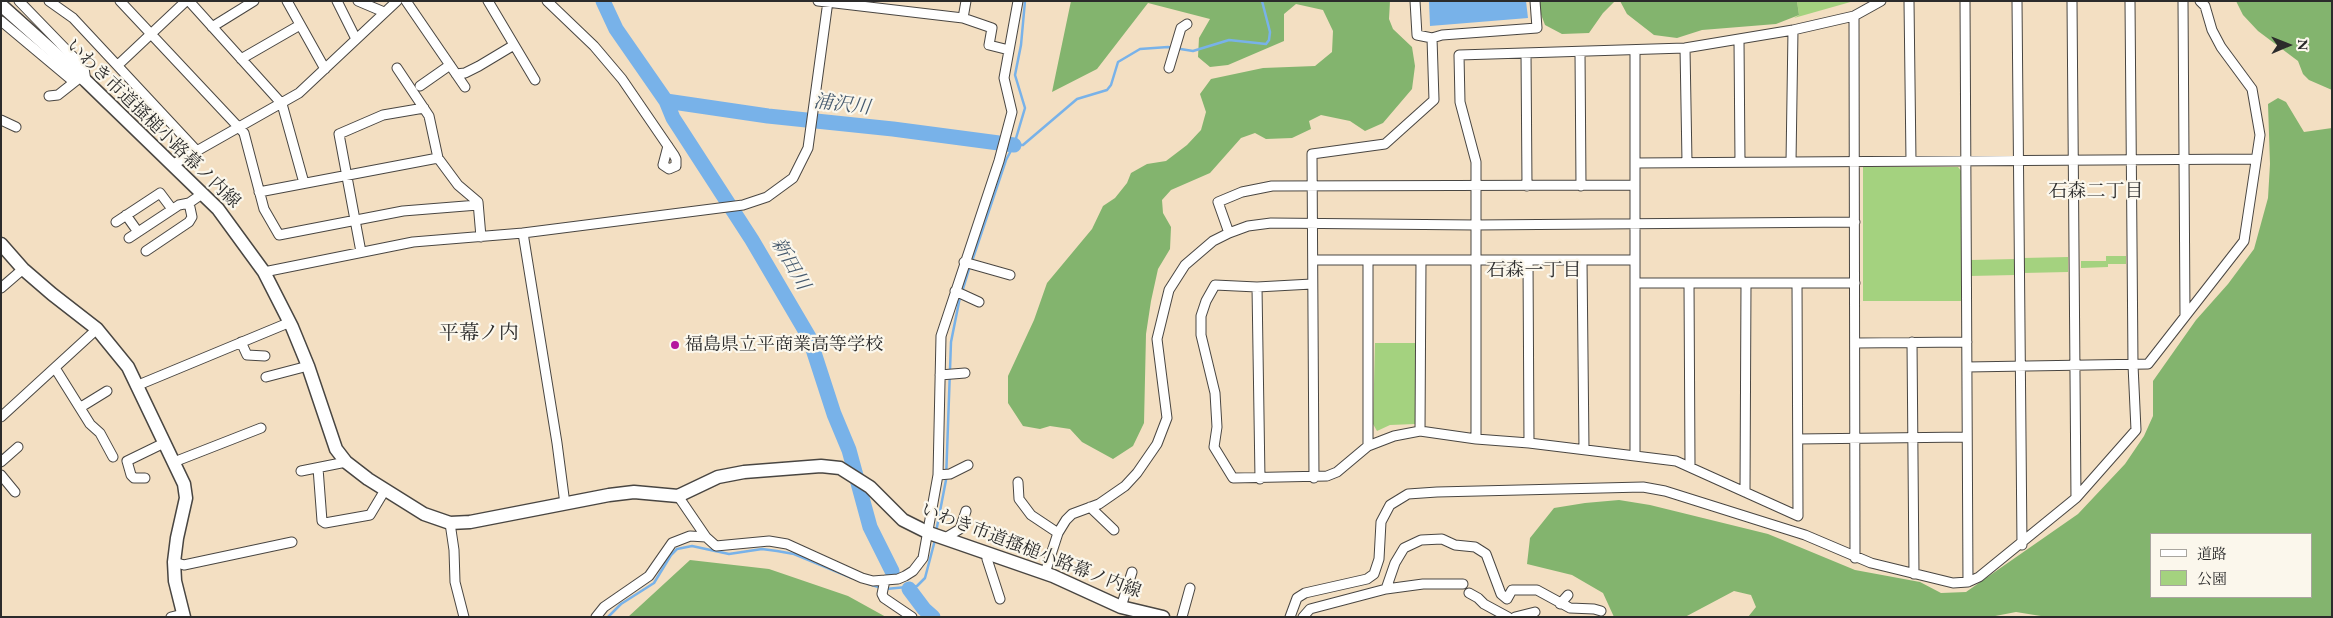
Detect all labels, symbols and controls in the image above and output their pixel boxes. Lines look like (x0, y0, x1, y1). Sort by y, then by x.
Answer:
north arrow (2263, 20, 2313, 70)
street label: いわき市道搔槌小路幕ノ内線 (61, 35, 245, 213)
text: N (2294, 39, 2312, 51)
water label: 浦沢川 (812, 90, 872, 120)
district label: 石森二丁目 (2049, 181, 2143, 203)
water label: 新田川 (766, 234, 814, 294)
district label: 石森一丁目 (1487, 260, 1581, 282)
district label: 平幕ノ内 (439, 322, 519, 346)
place label: 福島県立平商業高等学校 (685, 334, 883, 356)
marker: 福島県立平商業高等学校 (669, 339, 681, 351)
street label: いわき市道搔槌小路幕ノ内線 (918, 499, 1144, 603)
legend (2150, 533, 2313, 598)
text: 道路 (2197, 544, 2227, 563)
text: 公園 (2197, 569, 2227, 588)

